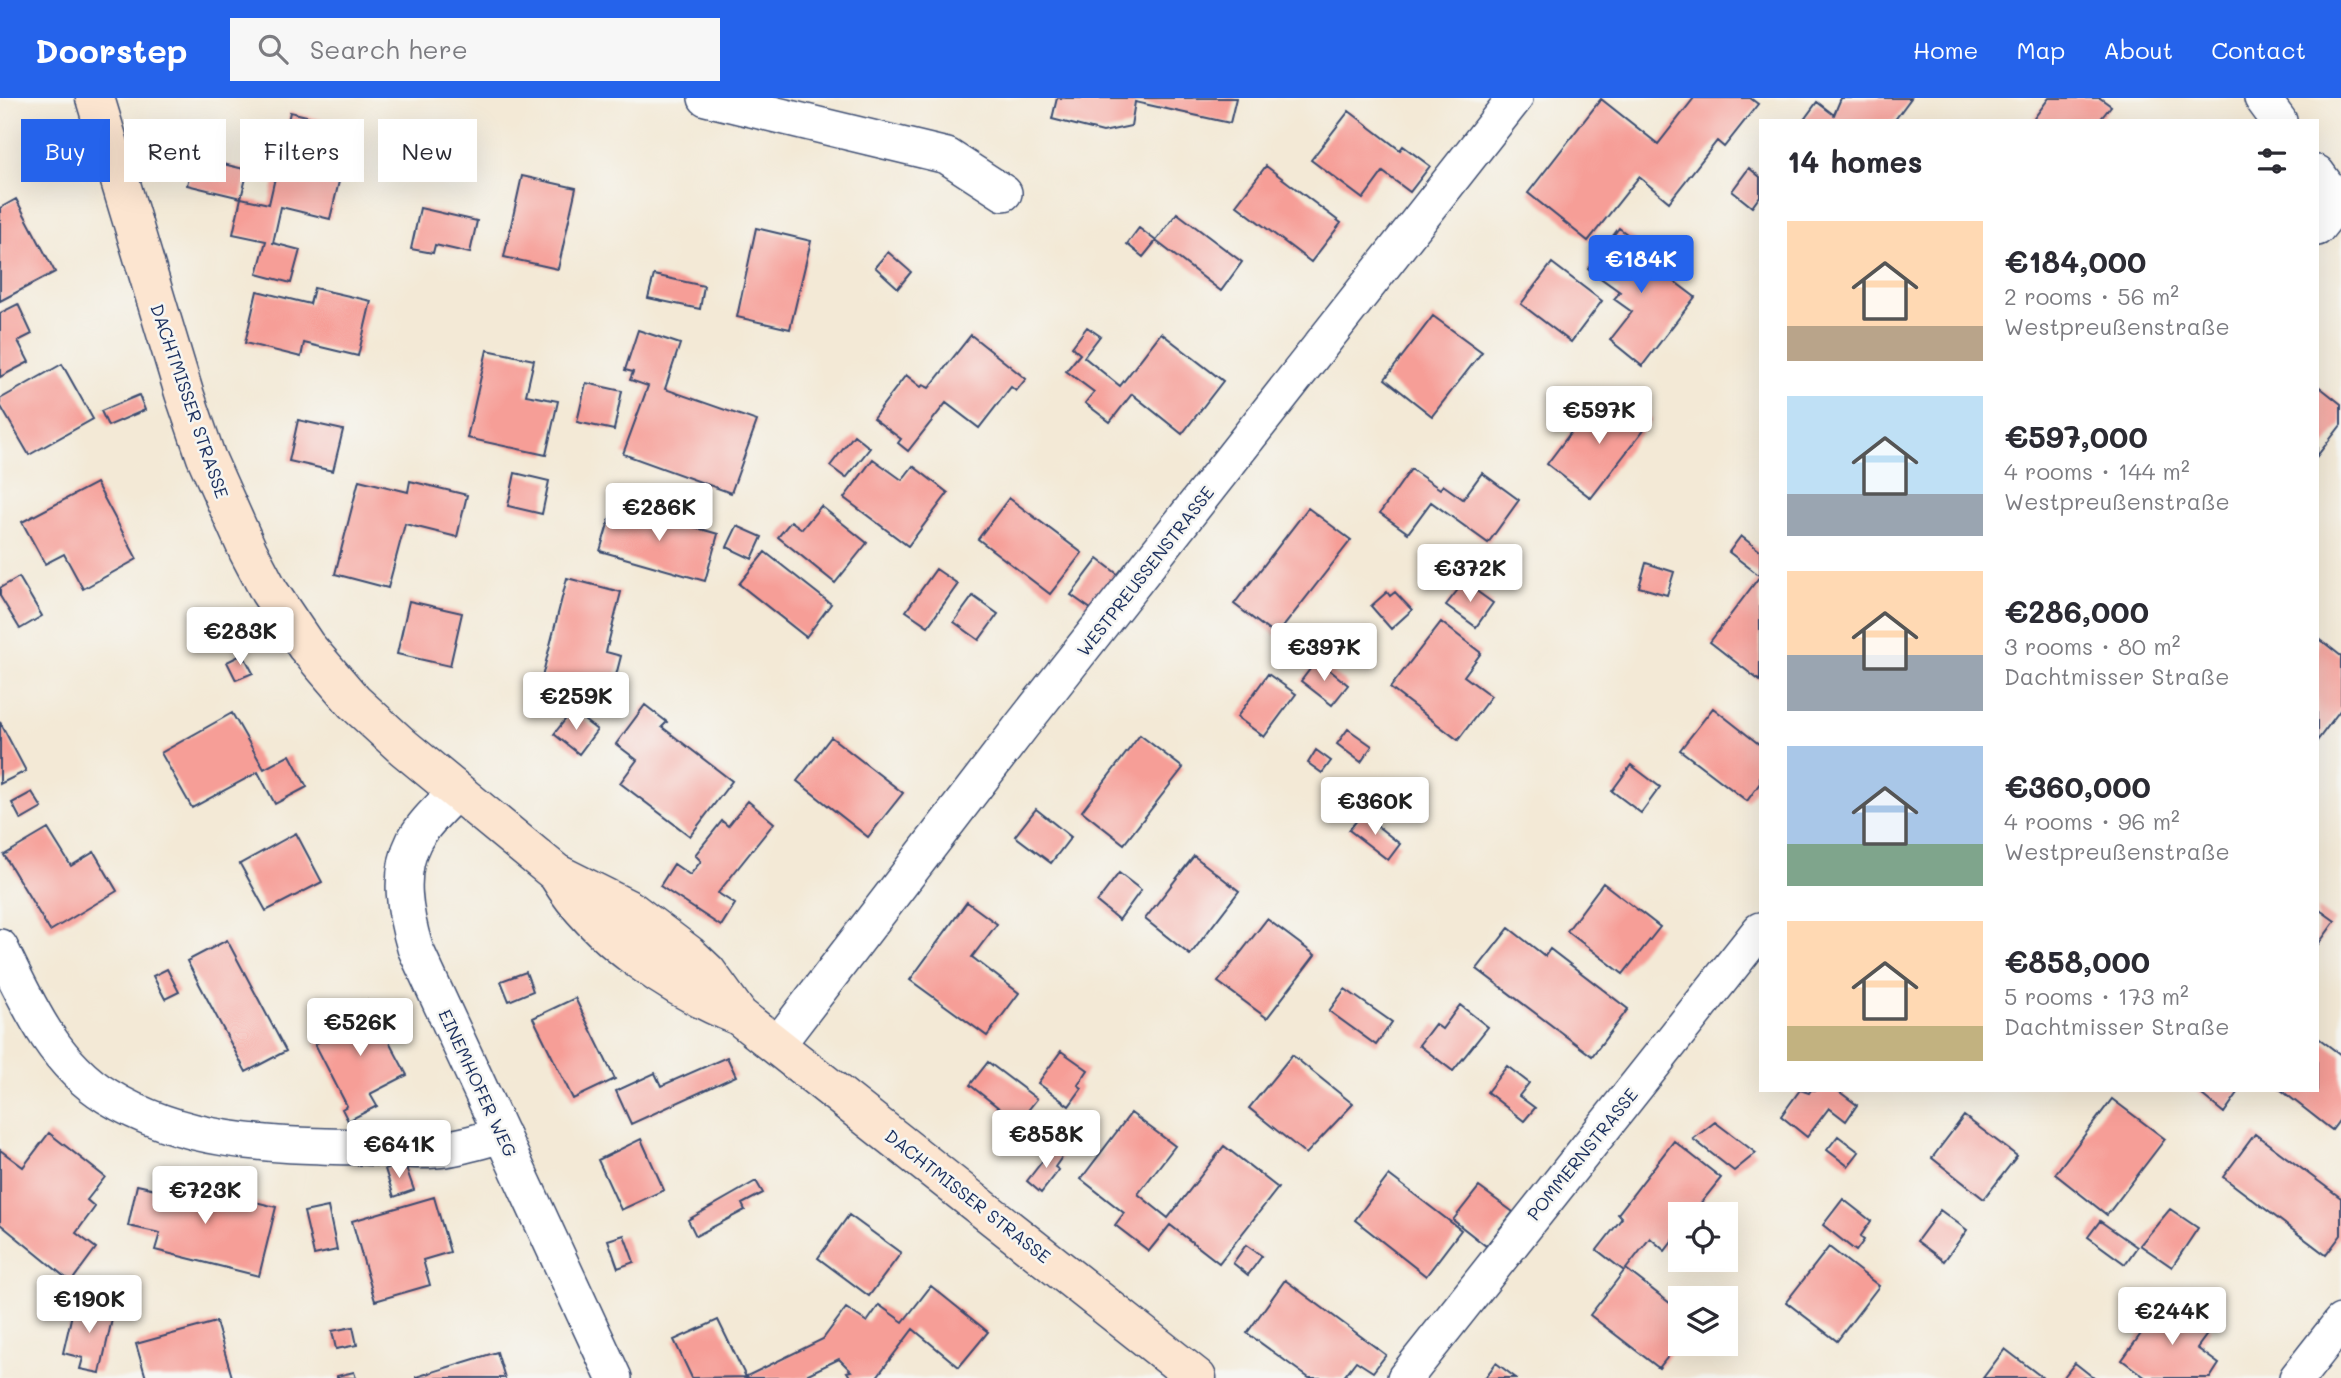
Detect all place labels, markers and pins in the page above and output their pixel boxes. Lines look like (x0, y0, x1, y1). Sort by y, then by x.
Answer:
pin: €184K (1592, 236, 1690, 295)
pin: €597K (1550, 386, 1648, 446)
pin: €286K (610, 484, 708, 543)
pin: €372K (1421, 545, 1519, 604)
pin: €283K (191, 608, 289, 667)
pin: €397K (1275, 624, 1373, 683)
pin: €259K (527, 672, 625, 732)
pin: €360K (1326, 778, 1424, 837)
pin: €526K (311, 998, 409, 1058)
pin: €858K (997, 1110, 1095, 1170)
pin: €641K (350, 1121, 448, 1180)
pin: €723K (156, 1166, 254, 1226)
pin: €190K (40, 1276, 138, 1335)
pin: €244K (2123, 1288, 2221, 1347)

